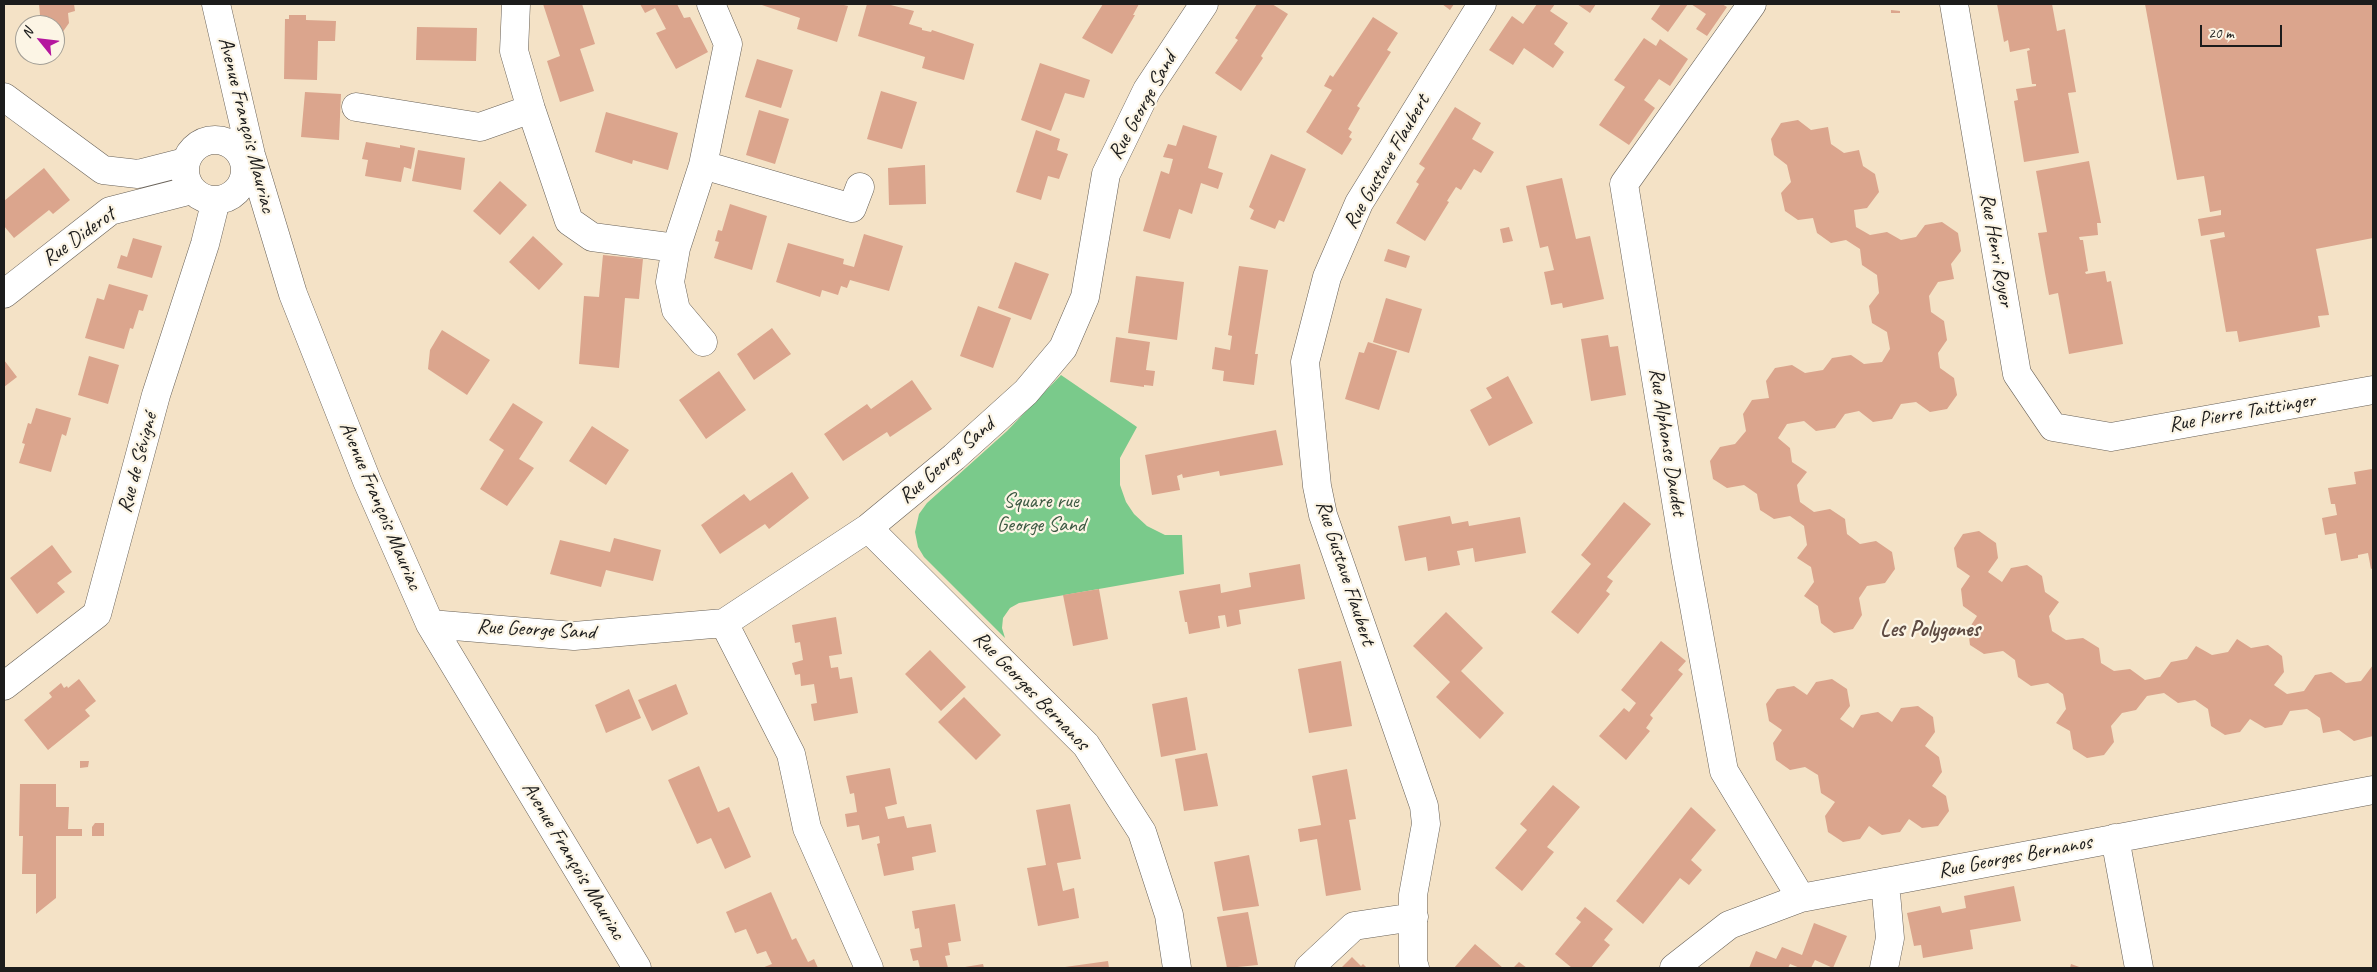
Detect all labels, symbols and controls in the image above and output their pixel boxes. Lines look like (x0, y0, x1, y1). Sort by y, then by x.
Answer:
north arrow (15, 15, 65, 65)
scale bar (2202, 15, 2284, 47)
text: 20 m (2208, 24, 2234, 43)
text: N (18, 25, 37, 41)
street label: Avenue François Mauriac (212, 35, 280, 215)
street label: Rue George Sand (1103, 48, 1183, 164)
street label: Rue Gustave Flaubert (1338, 90, 1436, 234)
street label: Rue Henri Royer (1974, 191, 2018, 309)
street label: Rue Diderot (38, 202, 120, 272)
street label: Rue Alphonse Daudet (1643, 366, 1691, 518)
street label: Rue Pierre Taittinger (2167, 388, 2317, 438)
street label: Rue de Sévigné (113, 410, 163, 516)
street label: Rue George Sand (894, 413, 1000, 509)
street label: Avenue François Mauriac (333, 418, 427, 594)
park label: Square rue George Sand (997, 488, 1085, 538)
street label: Rue Gustave Flaubert (1310, 497, 1380, 649)
street label: Rue George Sand (476, 614, 596, 646)
district label: Les Polygones (1880, 617, 1980, 643)
street label: Rue Georges Bernanos (968, 626, 1094, 756)
street label: Avenue François Mauriac (516, 777, 630, 945)
street label: Rue Georges Bernanos (1936, 830, 2094, 884)

